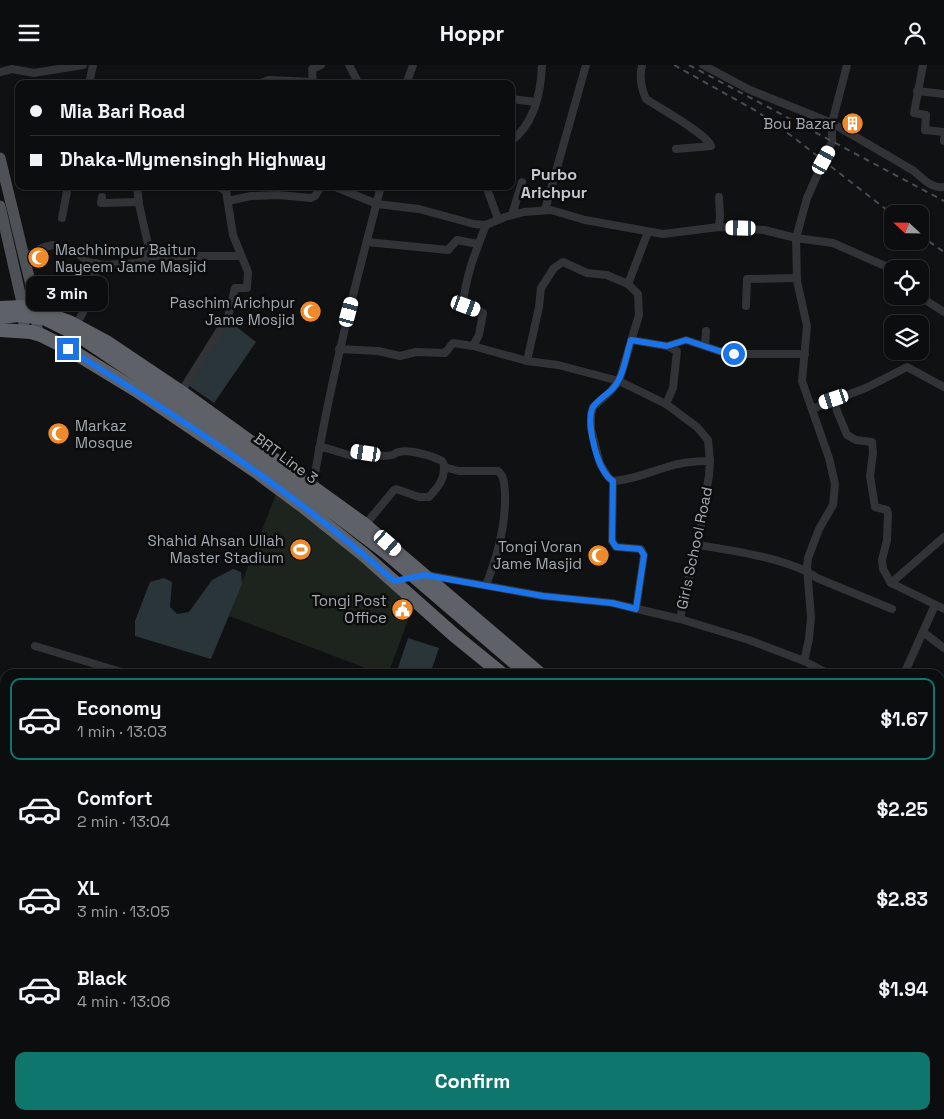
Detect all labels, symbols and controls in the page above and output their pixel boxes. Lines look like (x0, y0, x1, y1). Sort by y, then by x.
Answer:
icon: menu (15, 19, 43, 47)
text: Hoppr (440, 19, 504, 47)
icon: person (901, 19, 929, 47)
text: Mia Bari Road (60, 99, 185, 124)
building icon: Bou Bazar (840, 111, 864, 135)
place label: Bou Bazar (763, 114, 836, 133)
car (810, 143, 837, 177)
text: Dhaka-Mymensingh Highway (60, 147, 326, 172)
district label: Purbo Arichpur (521, 164, 587, 203)
north arrow (884, 205, 929, 250)
map controls (884, 205, 929, 360)
car (725, 220, 756, 236)
place label: Machhimpur Baitun Nayeem Jame Masjid (55, 240, 206, 276)
mosque icon: Machhimpur Baitun Nayeem Jame Masjid (27, 246, 51, 270)
button: locate (884, 260, 929, 305)
callout: 3 min (27, 277, 109, 311)
text: 3 min (46, 283, 88, 304)
place label: Paschim Arichpur Jame Mosjid (170, 293, 295, 329)
car (449, 294, 482, 318)
car (337, 296, 360, 328)
mosque icon: Paschim Arichpur Jame Mosjid (299, 299, 323, 323)
button: layers (884, 315, 929, 360)
route end (57, 338, 79, 360)
route start (723, 343, 745, 365)
car (817, 387, 850, 411)
place label: Markaz Mosque (75, 416, 133, 452)
mosque icon: Markaz Mosque (47, 422, 71, 446)
street label: BRT Line 3 (250, 428, 322, 488)
car (350, 443, 381, 463)
street label: Girls School Road (672, 485, 716, 611)
car (371, 527, 404, 559)
place label: Shahid Ahsan Ullah Master Stadium (147, 531, 284, 567)
sports icon: Shahid Ahsan Ullah Master Stadium (288, 537, 312, 561)
place label: Tongi Voran Jame Masjid (493, 537, 582, 573)
mosque icon: Tongi Voran Jame Masjid (586, 543, 610, 567)
place label: Tongi Post Office (311, 591, 387, 627)
public building icon: Tongi Post Office (391, 597, 415, 621)
text: Economy (77, 696, 161, 721)
icon: car (17, 697, 62, 742)
text: $1.67 (880, 707, 928, 732)
text: 1 min · 13:03 (77, 721, 167, 742)
text: Comfort (77, 786, 153, 811)
icon: car (17, 787, 62, 832)
text: $2.25 (877, 797, 928, 822)
text: 2 min · 13:04 (77, 811, 170, 832)
text: XL (77, 876, 100, 901)
icon: car (17, 877, 62, 922)
text: $2.83 (877, 887, 928, 912)
text: 3 min · 13:05 (77, 901, 170, 922)
text: Black (77, 966, 127, 991)
icon: car (17, 967, 62, 1012)
text: $1.94 (878, 977, 928, 1002)
text: 4 min · 13:06 (77, 991, 170, 1012)
button: Confirm (15, 1052, 930, 1110)

